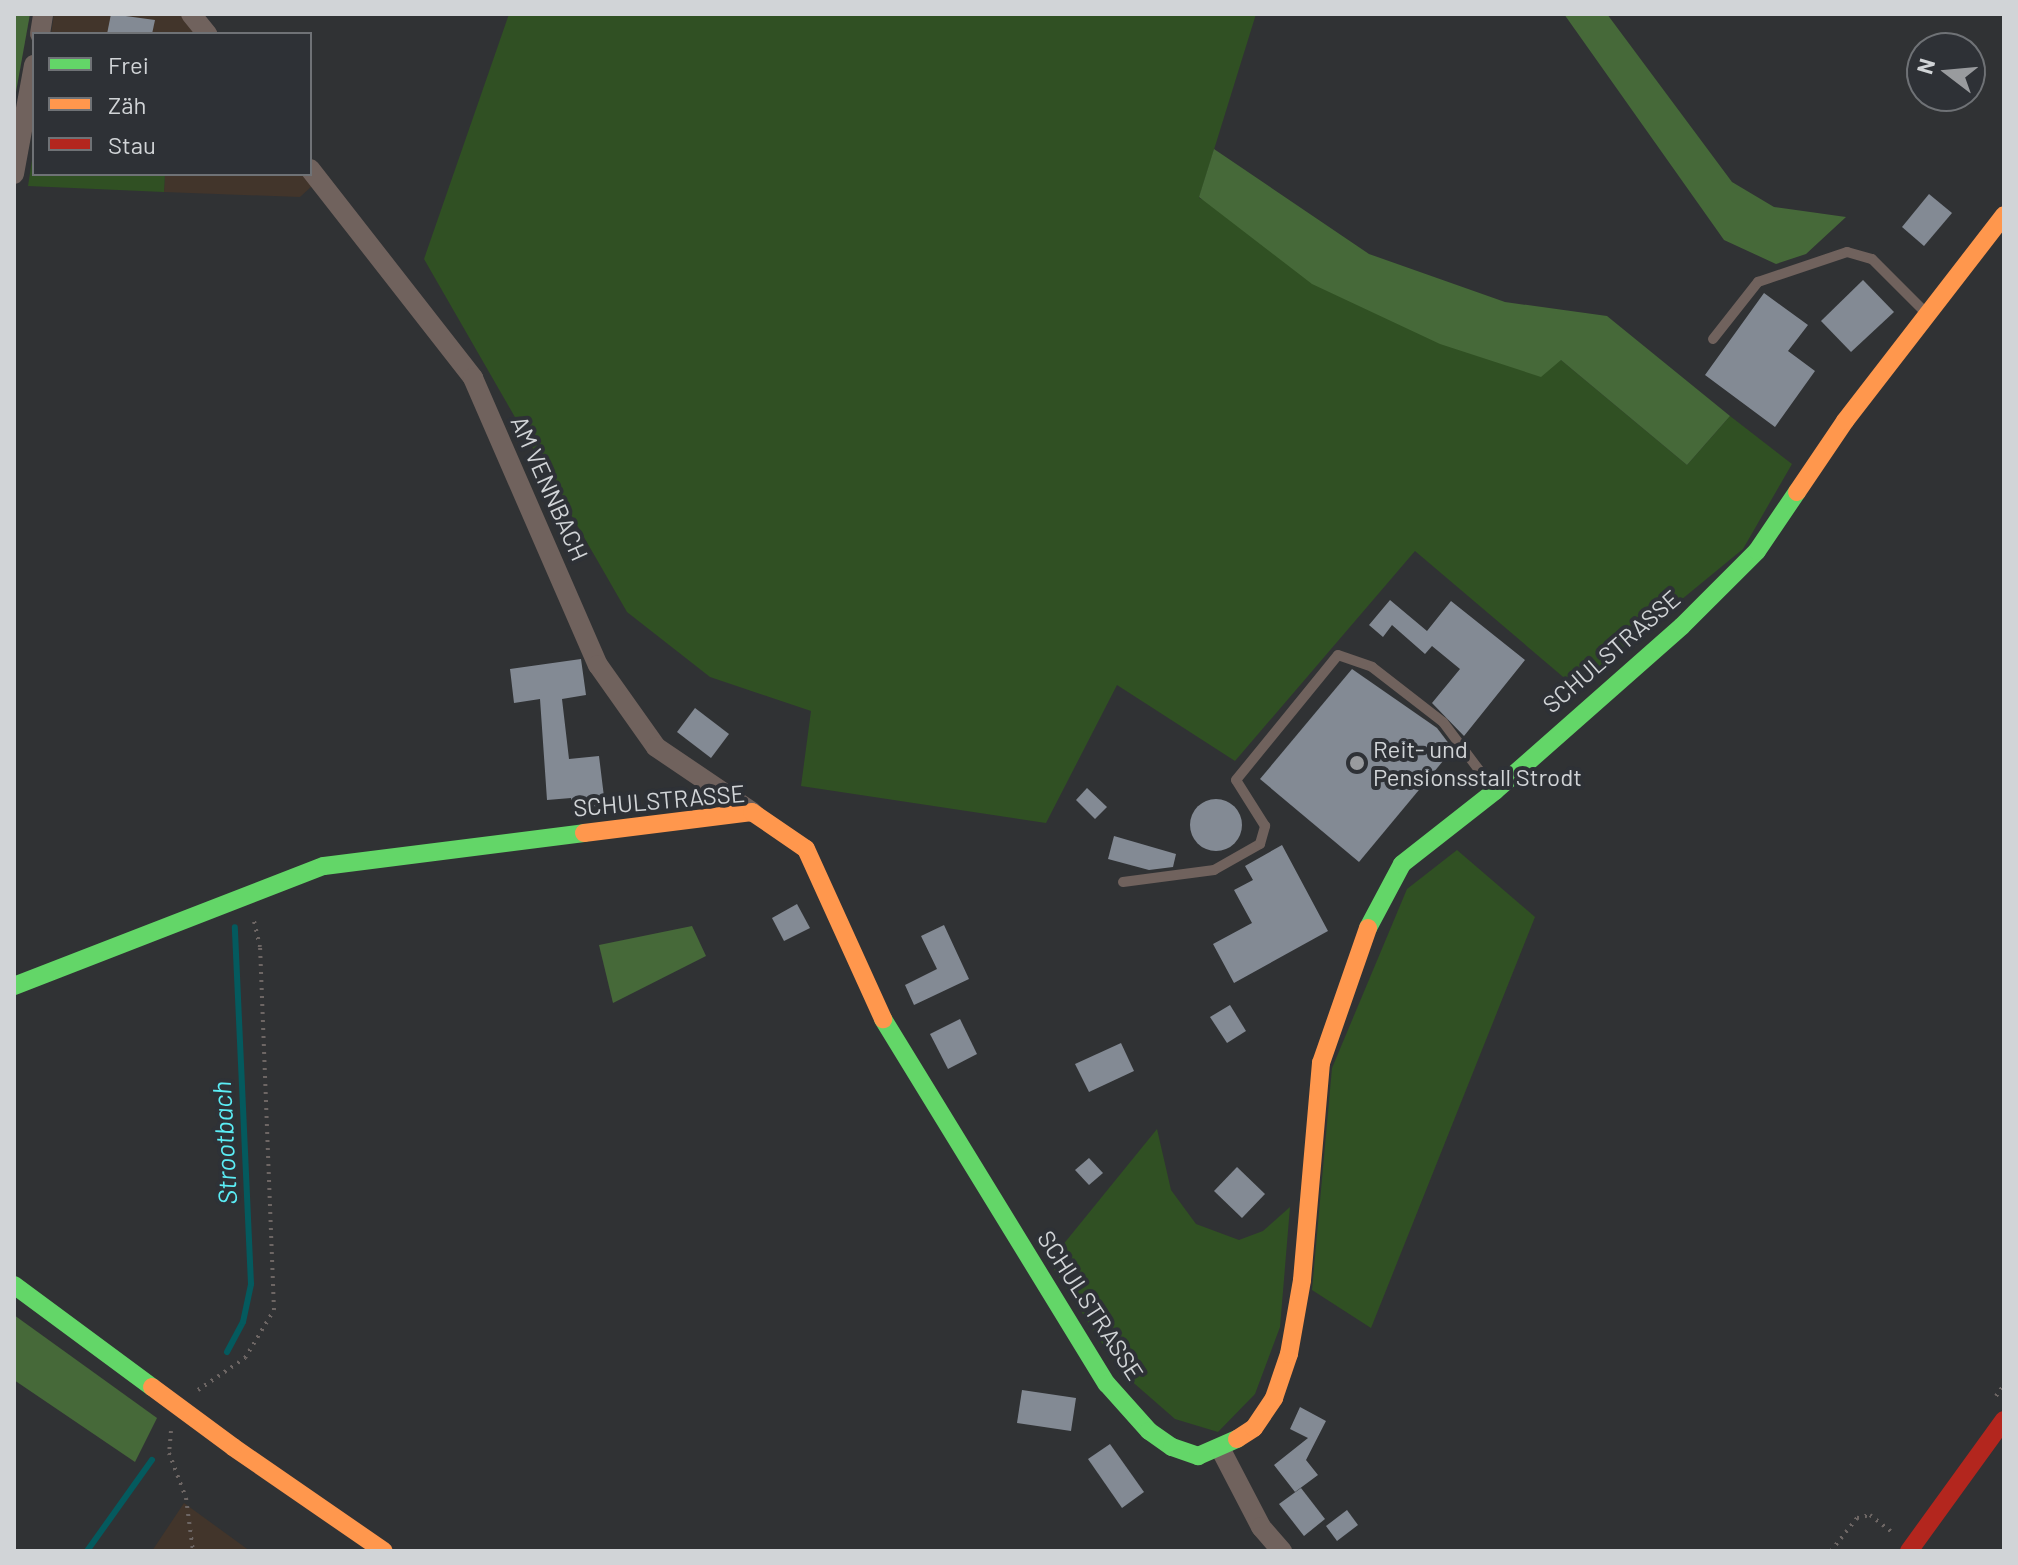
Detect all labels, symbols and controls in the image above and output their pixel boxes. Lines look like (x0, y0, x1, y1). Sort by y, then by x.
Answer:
legend (32, 32, 312, 176)
north arrow (1906, 32, 1986, 112)
text: Frei (108, 50, 149, 79)
text: N (1910, 55, 1939, 77)
text: Zäh (108, 90, 146, 119)
text: Stau (108, 130, 156, 159)
street label: AM VENNBACH (505, 411, 595, 565)
street label: SCHULSTRASSE (1536, 584, 1686, 718)
place label: Reit- und Pensionsstall Strodt (1373, 735, 1582, 791)
marker: Reit- und Pensionsstall Strodt (1348, 754, 1366, 772)
street label: SCHULSTRASSE (572, 778, 746, 822)
water label: Strootbach (205, 1080, 243, 1206)
street label: SCHULSTRASSE (1032, 1225, 1150, 1385)

